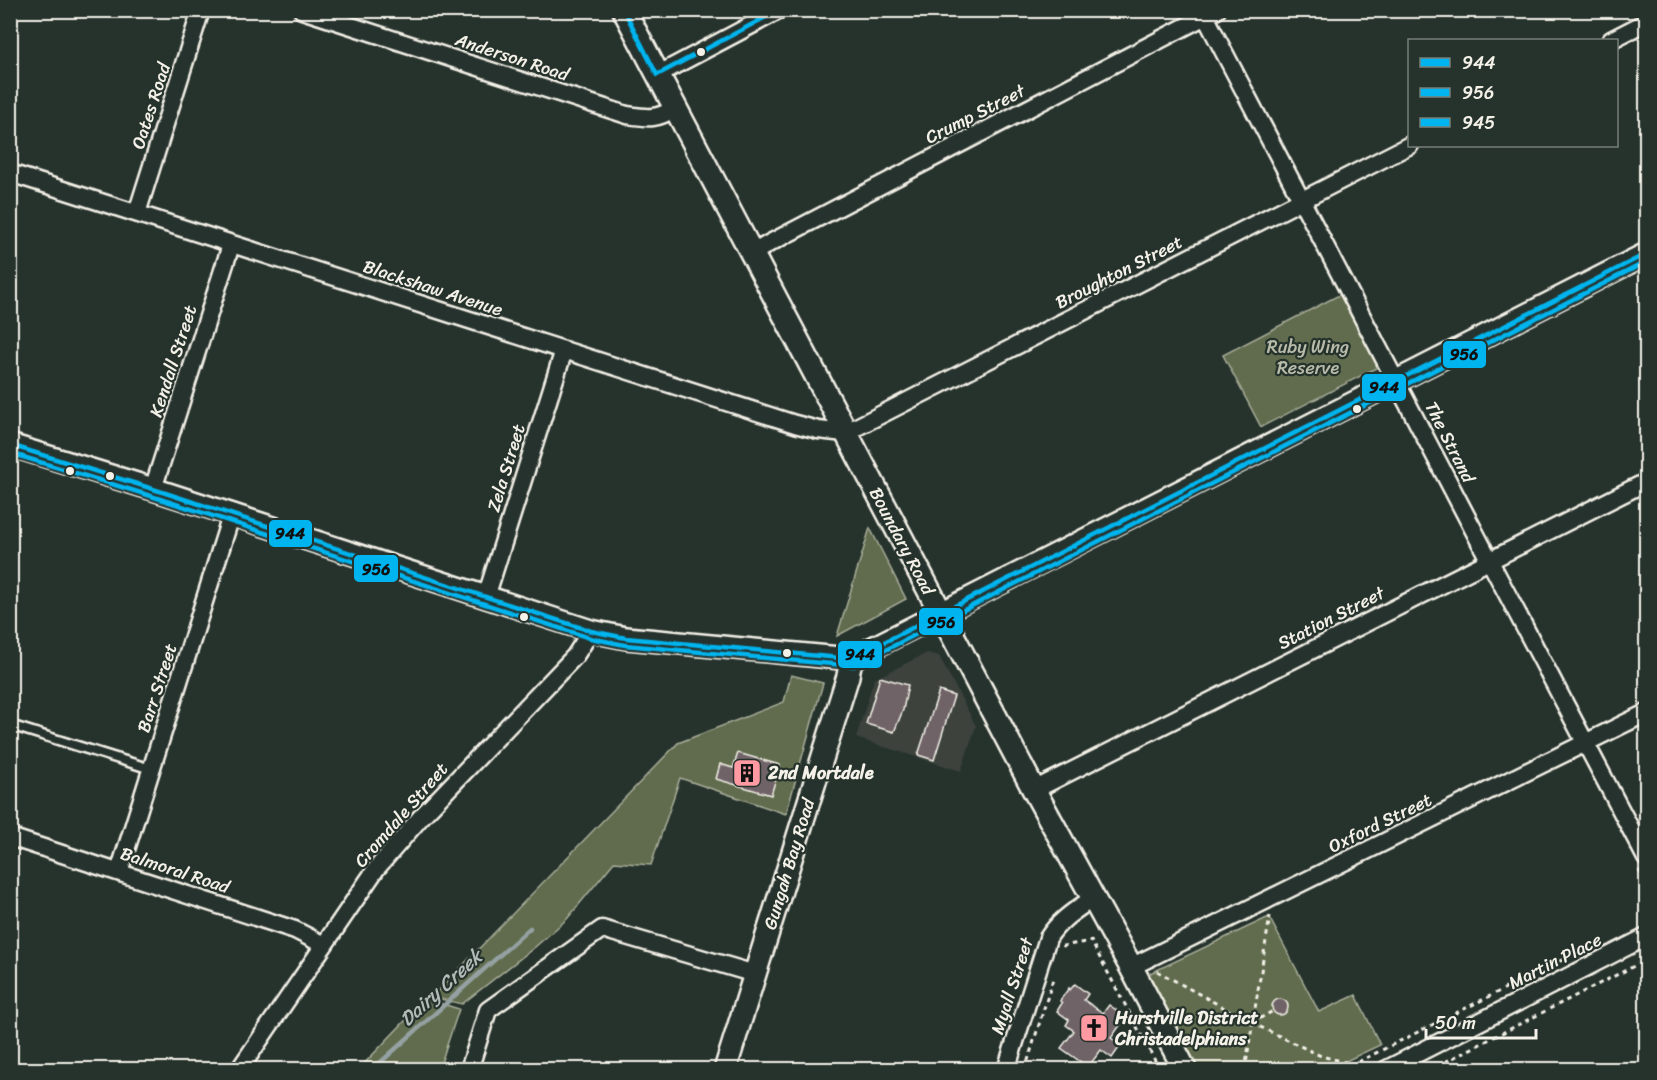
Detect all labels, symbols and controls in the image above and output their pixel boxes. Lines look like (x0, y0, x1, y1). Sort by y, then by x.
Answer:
street label: Anderson Road (450, 23, 574, 91)
legend (1408, 39, 1618, 147)
unlabelled marker (695, 46, 707, 58)
text: 944 (1462, 47, 1496, 79)
street label: Oates Road (122, 57, 180, 153)
street label: Crump Street (919, 75, 1031, 153)
text: 956 (1462, 77, 1494, 109)
text: 945 (1462, 107, 1495, 139)
street label: Broughton Street (1050, 226, 1189, 318)
street label: Blackshaw Avenue (359, 250, 507, 326)
street label: Kendall Street (140, 301, 206, 421)
park label: Ruby Wing Reserve (1267, 331, 1349, 384)
line badge: 956 (1442, 340, 1487, 369)
text: 956 (1450, 340, 1478, 369)
line badge: 944 (1361, 373, 1407, 402)
text: 944 (1369, 373, 1399, 402)
street label: The Strand (1416, 395, 1485, 490)
unlabelled marker (1351, 403, 1363, 415)
street label: Zela Street (478, 420, 535, 516)
unlabelled marker (64, 465, 76, 477)
unlabelled marker (104, 470, 116, 482)
street label: Boundary Road (860, 481, 945, 602)
line badge: 944 (268, 519, 313, 548)
text: 944 (275, 519, 305, 548)
line badge: 956 (353, 554, 399, 583)
text: 956 (362, 555, 390, 584)
street label: Station Street (1272, 577, 1391, 659)
line badge: 956 (918, 607, 964, 636)
text: 956 (927, 608, 955, 637)
unlabelled marker (518, 611, 530, 623)
street label: Barr Street (128, 639, 186, 737)
line badge: 944 (837, 640, 883, 669)
text: 944 (845, 640, 875, 669)
unlabelled marker (781, 647, 793, 659)
street label: Cromdale Street (346, 755, 456, 875)
building icon: 2nd Mortdale (731, 757, 763, 789)
place label: 2nd Mortdale (767, 757, 874, 789)
street label: Oxford Street (1323, 784, 1438, 862)
street label: Gungah Bay Road (754, 793, 825, 934)
street label: Balmoral Road (116, 837, 235, 903)
street label: Martin Place (1502, 924, 1608, 998)
street label: Myall Street (981, 933, 1043, 1039)
water label: Dairy Creek (391, 939, 493, 1035)
place label: Hurstville District Christadelphians (1114, 1002, 1258, 1055)
scale bar (1426, 1002, 1536, 1040)
text: 50 m (1435, 1007, 1476, 1039)
church icon: Hurstville District Christadelphians (1078, 1012, 1110, 1044)

